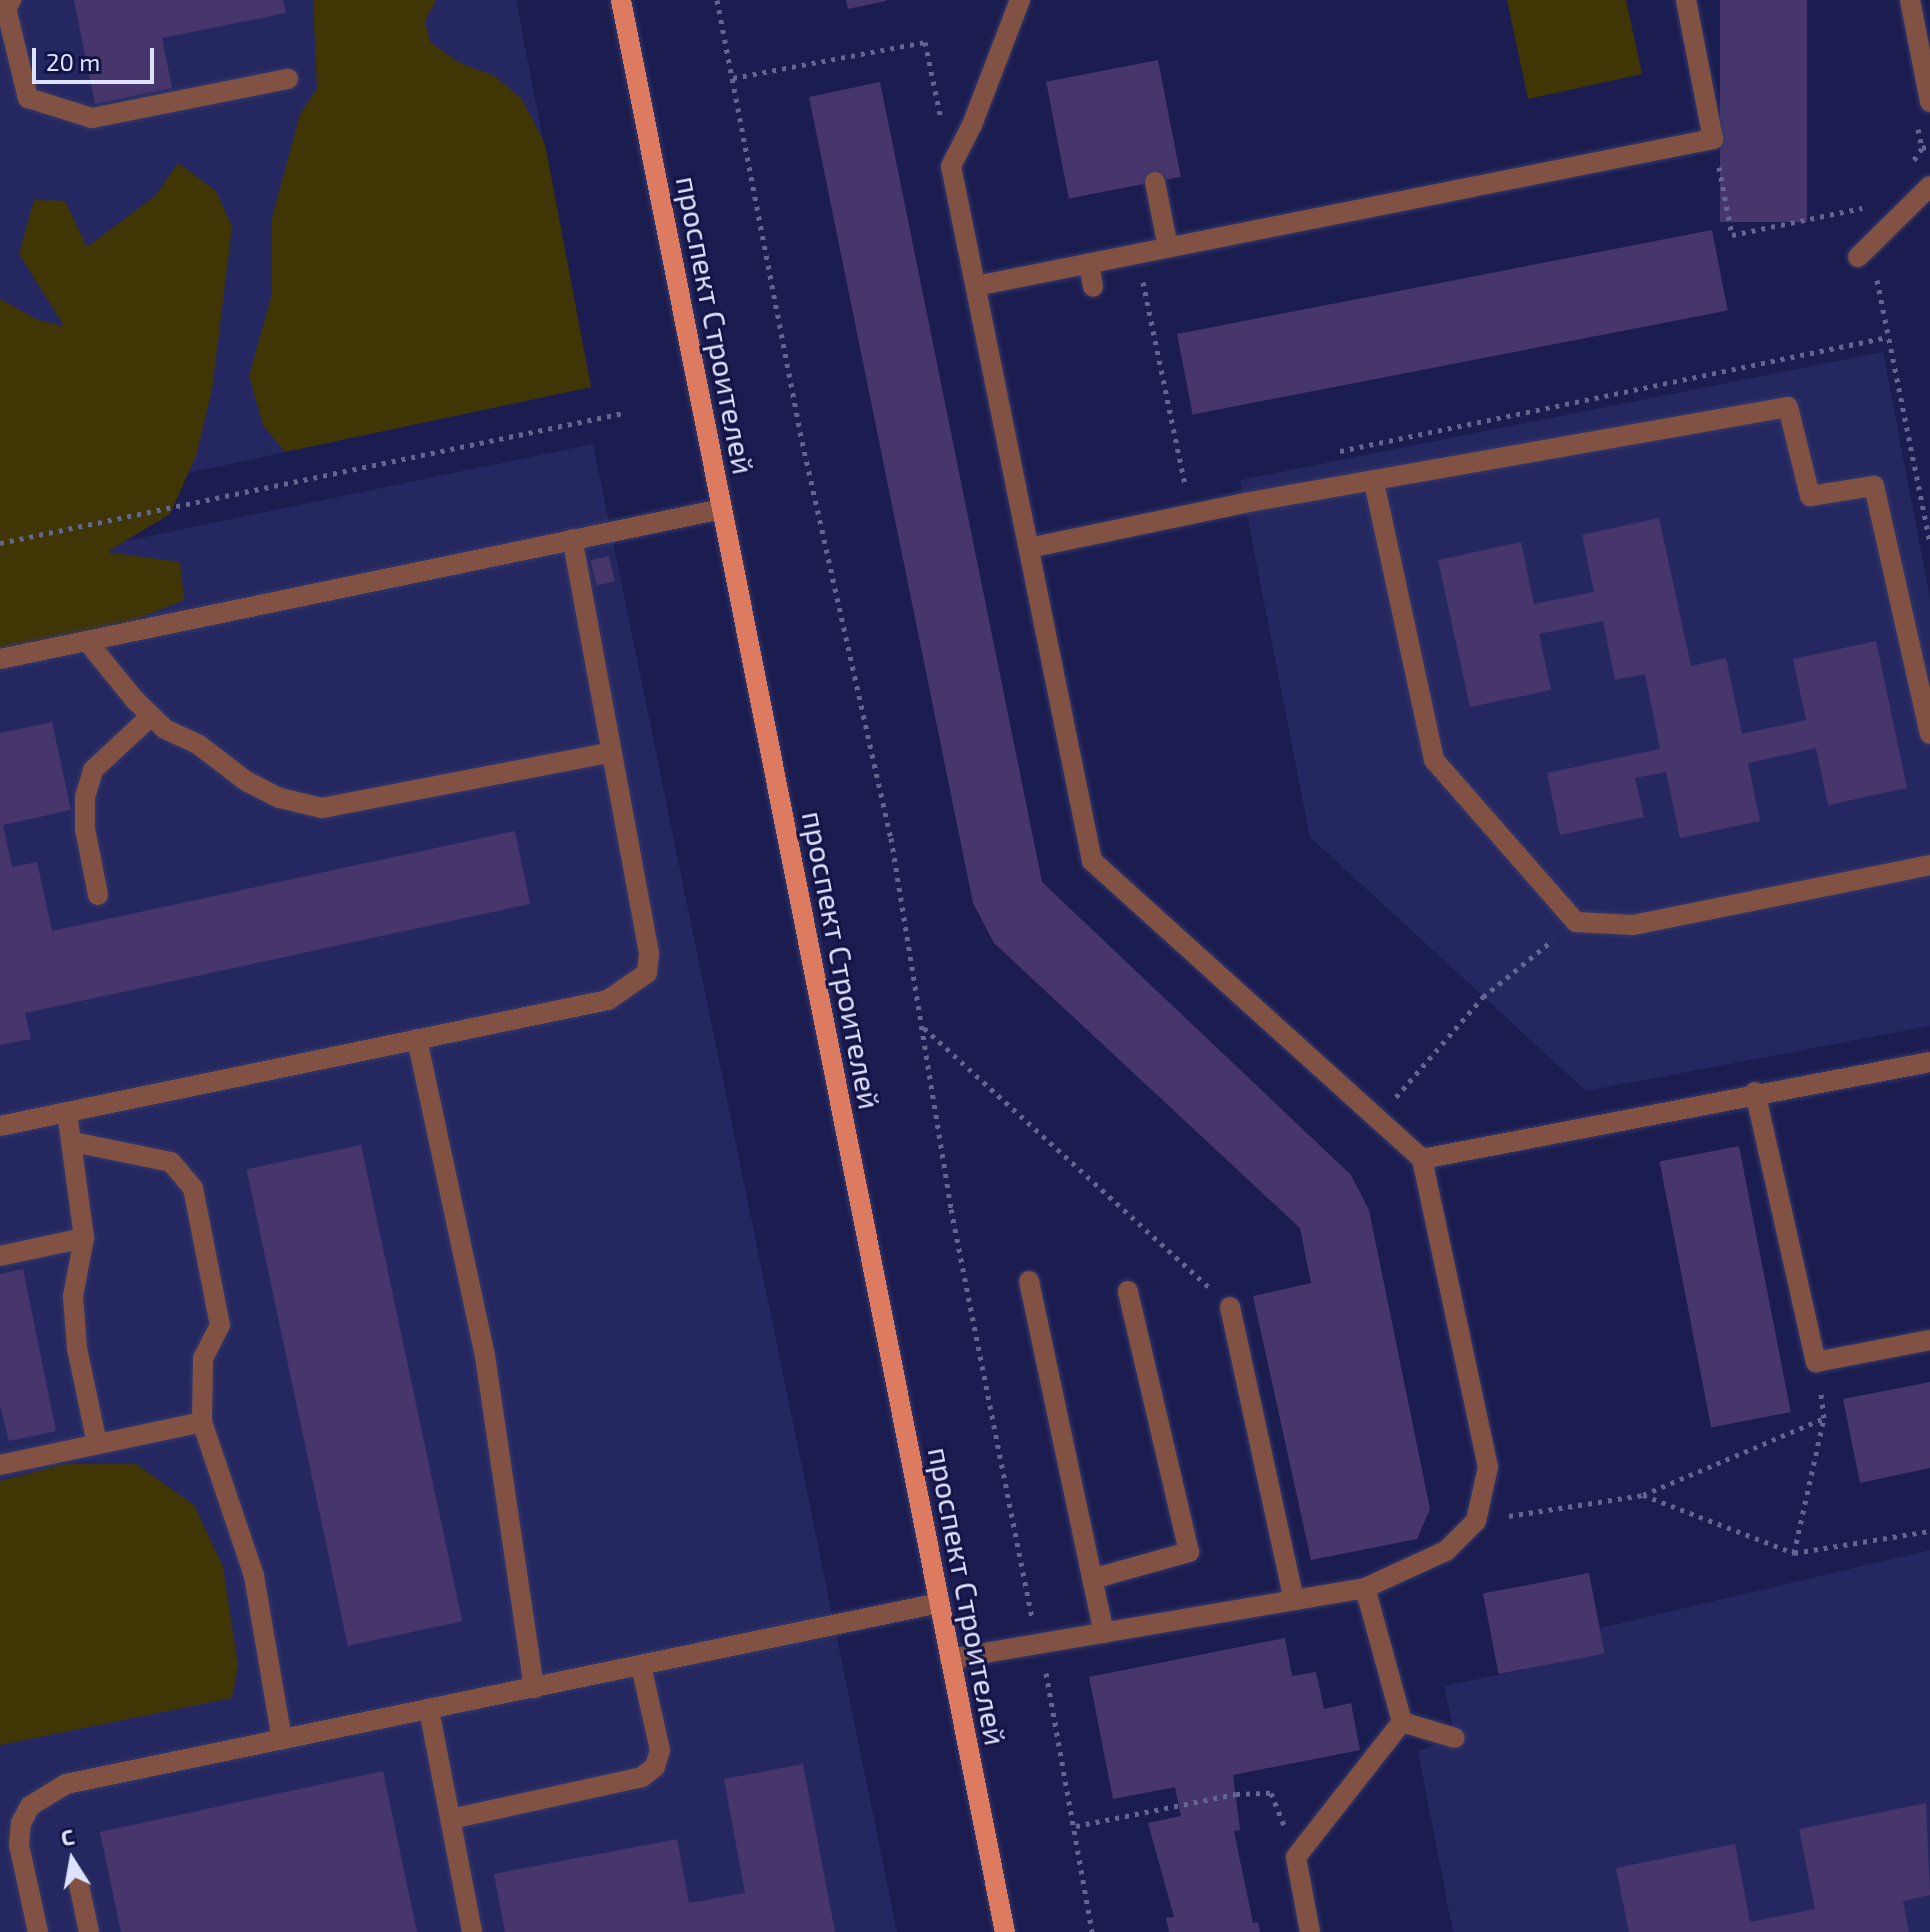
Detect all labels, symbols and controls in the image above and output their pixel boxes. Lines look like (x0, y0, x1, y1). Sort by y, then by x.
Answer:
scale bar (36, 32, 158, 82)
text: 20 m (46, 47, 100, 76)
street label: проспект Строителей (669, 173, 763, 477)
street label: проспект Строителей (795, 808, 889, 1112)
street label: проспект Строителей (921, 1444, 1015, 1748)
north arrow (32, 1820, 112, 1900)
text: С (59, 1822, 76, 1850)

